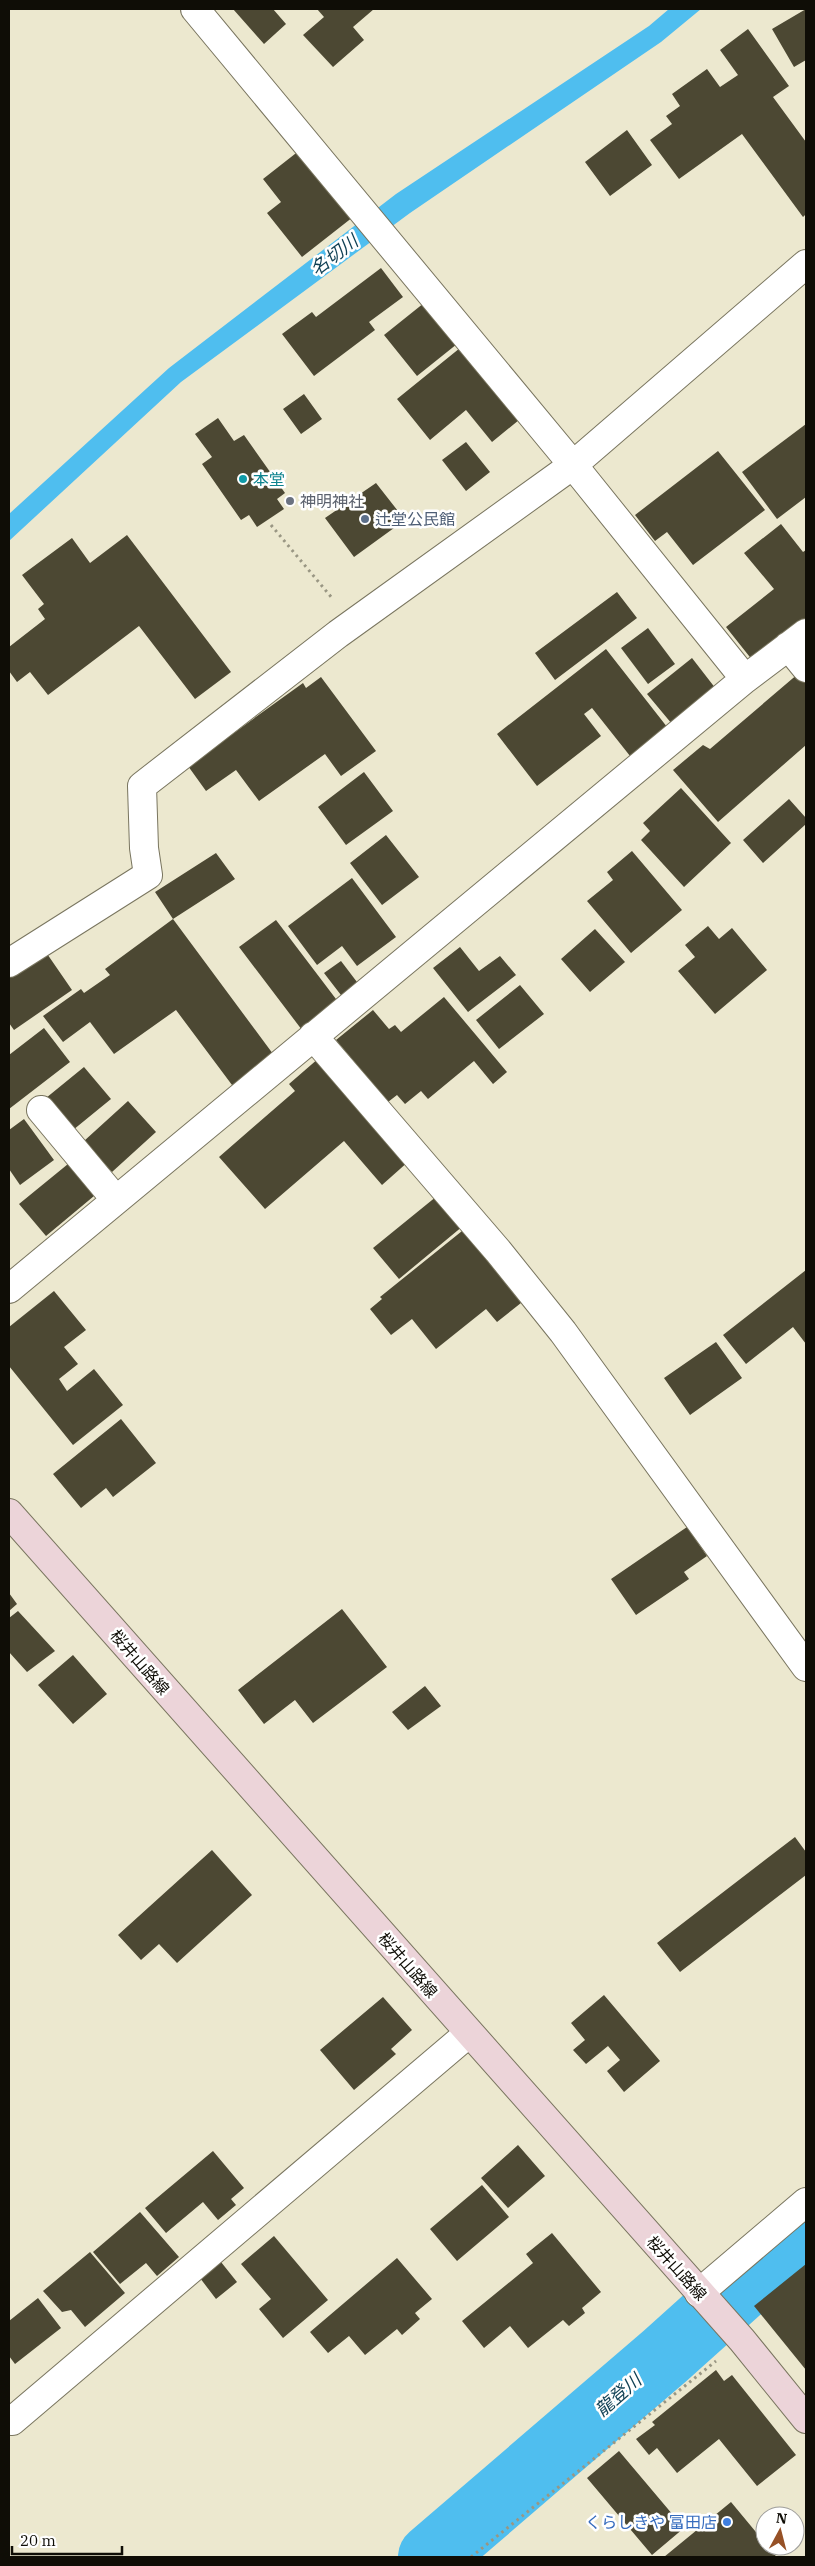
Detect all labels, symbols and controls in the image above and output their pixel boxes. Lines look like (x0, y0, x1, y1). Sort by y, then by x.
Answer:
water label: 名切川 (306, 228, 364, 280)
place label: 本堂 (253, 469, 285, 489)
marker: 本堂 (237, 473, 249, 485)
place label: 神明神社 (300, 491, 364, 511)
marker: 神明神社 (284, 495, 296, 507)
place label: 辻堂公民館 (375, 509, 455, 529)
marker: 辻堂公民館 (359, 513, 371, 525)
street label: 桜井山路線 (106, 1625, 174, 1699)
street label: 桜井山路線 (374, 1928, 442, 2002)
street label: 桜井山路線 (643, 2232, 711, 2304)
water label: 龍登川 (590, 2367, 647, 2421)
north arrow (755, 2506, 805, 2556)
text: N (775, 2508, 788, 2528)
place label: くらしきや 富田店 (585, 2512, 717, 2532)
marker: くらしきや 富田店 (721, 2516, 733, 2528)
scale bar (12, 2524, 122, 2556)
text: 20 m (20, 2531, 56, 2550)

